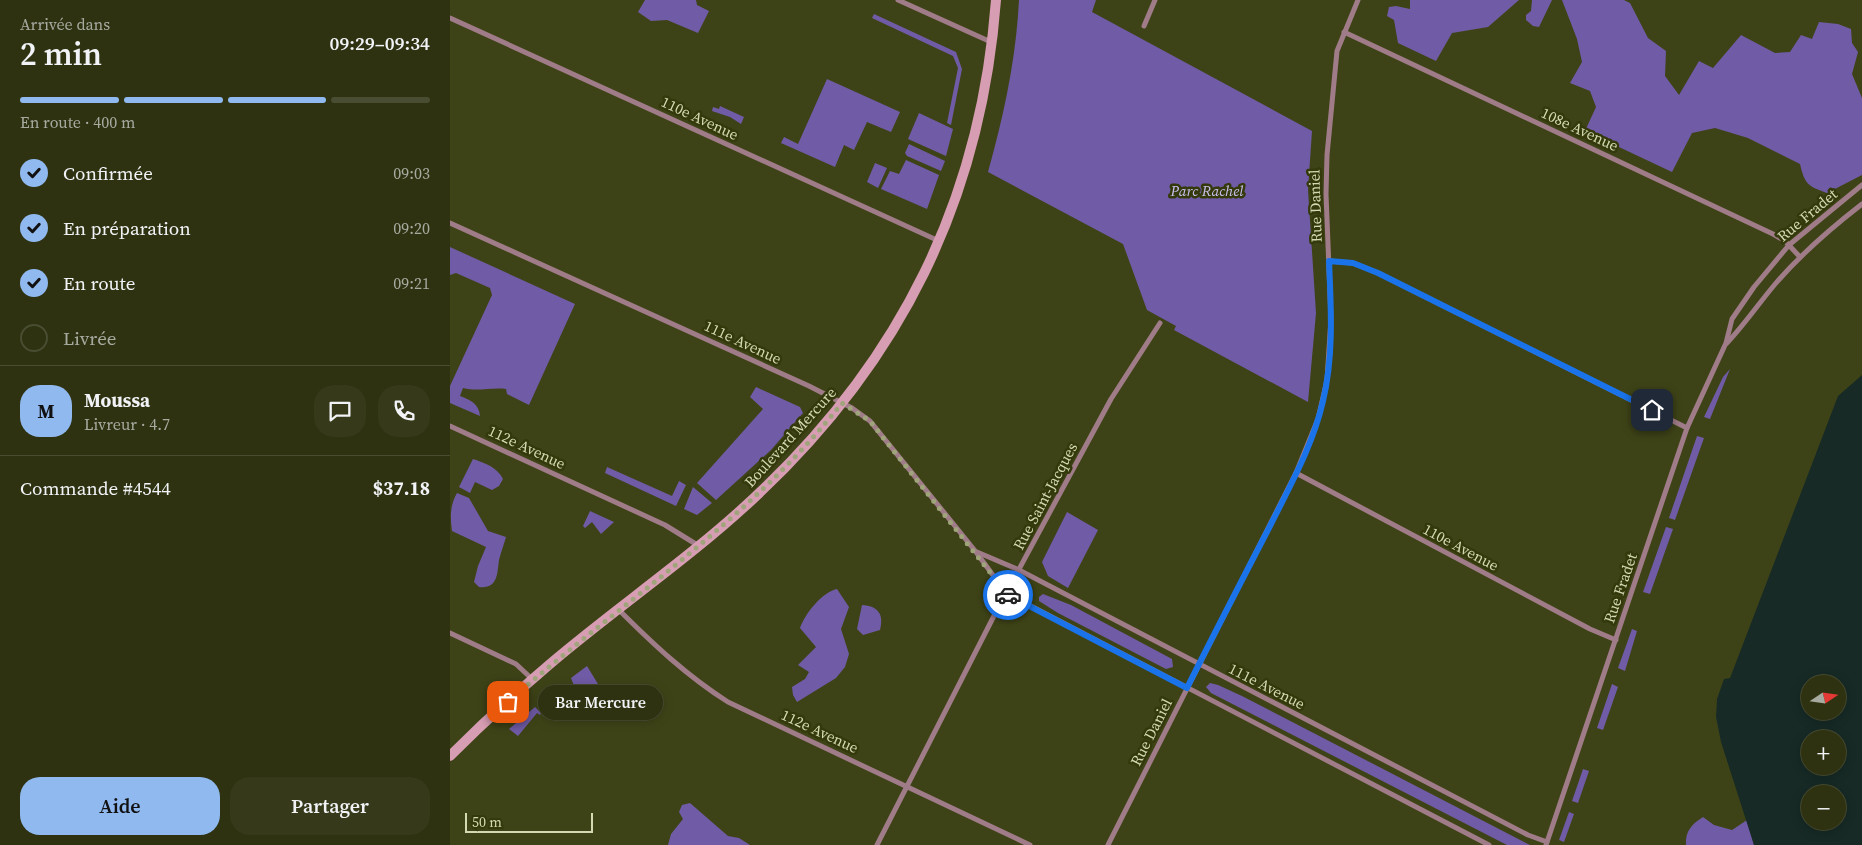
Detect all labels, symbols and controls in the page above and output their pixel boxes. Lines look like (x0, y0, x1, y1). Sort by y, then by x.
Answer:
text: Arrivée dans (20, 13, 110, 35)
text: 09:29–09:34 (330, 30, 430, 56)
text: 2 min (20, 32, 102, 76)
street label: 110e Avenue (658, 91, 742, 145)
street label: 108e Avenue (1538, 102, 1622, 156)
text: En route · 400 m (20, 111, 135, 133)
icon: check (20, 159, 48, 187)
text: Confirmée (63, 160, 153, 186)
text: 09:03 (393, 162, 430, 184)
street label: Rue Daniel (1303, 169, 1327, 243)
park label: Parc Rachel (1170, 180, 1244, 201)
street label: Rue Fradet (1772, 184, 1842, 246)
icon: check (20, 214, 48, 242)
text: En préparation (63, 215, 191, 241)
text: 09:20 (393, 217, 430, 239)
icon: check (20, 269, 48, 297)
text: En route (63, 270, 135, 296)
text: 09:21 (393, 272, 430, 294)
street label: 111e Avenue (701, 315, 785, 369)
text: Livrée (63, 325, 117, 351)
street label: Boulevard Mercure (739, 382, 841, 492)
button: chat (314, 385, 366, 437)
button: phone (378, 385, 430, 437)
text: Moussa (84, 387, 150, 413)
pin (1631, 389, 1673, 431)
icon: home (1638, 396, 1666, 424)
text: M (37, 398, 55, 424)
text: Livreur · 4.7 (84, 413, 170, 435)
street label: 112e Avenue (485, 420, 569, 474)
street label: Rue Saint-Jacques (1008, 439, 1082, 553)
text: Commande #4544 (20, 475, 171, 501)
text: $37.18 (373, 475, 430, 501)
street label: 110e Avenue (1419, 518, 1503, 576)
street label: Rue Fradet (1598, 550, 1642, 626)
courier (983, 570, 1033, 620)
icon: car (994, 581, 1022, 609)
street label: 111e Avenue (1225, 658, 1309, 714)
north arrow (1801, 675, 1846, 720)
map controls (1801, 675, 1846, 830)
pin (487, 681, 529, 723)
callout: Bar Mercure (538, 684, 663, 720)
icon: bag (494, 688, 522, 716)
text: Bar Mercure (555, 691, 646, 713)
street label: Rue Daniel (1125, 694, 1177, 769)
street label: 112e Avenue (778, 704, 862, 758)
button: + (1801, 730, 1846, 775)
button: Aide (20, 777, 220, 835)
button: Partager (230, 777, 430, 835)
button: − (1801, 785, 1846, 830)
scale bar (465, 810, 592, 833)
text: 50 m (472, 812, 502, 832)

